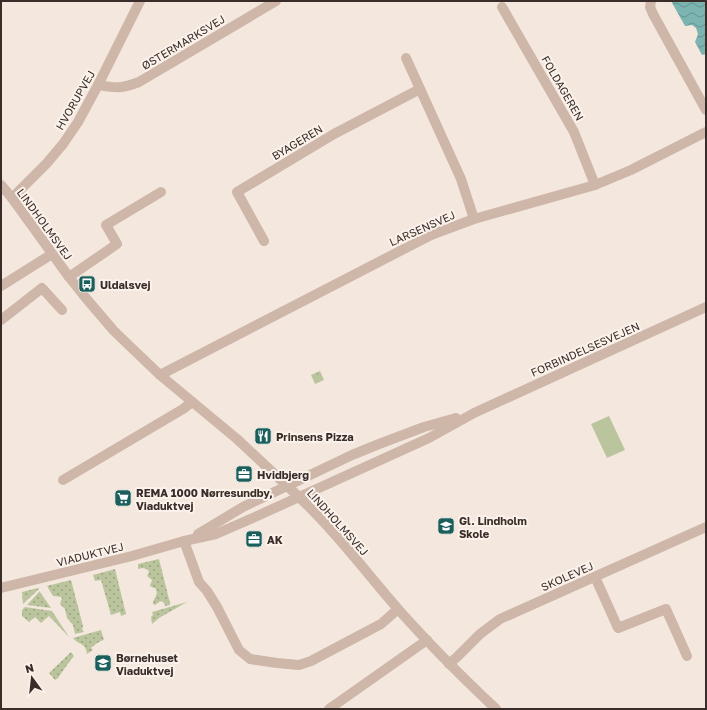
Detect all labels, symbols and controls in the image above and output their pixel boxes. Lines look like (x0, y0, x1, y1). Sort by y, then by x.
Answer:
street label: ØSTERMARKSVEJ (139, 12, 227, 72)
street label: FOLDAGEREN (539, 53, 587, 123)
street label: HVORUPVEJ (53, 68, 97, 132)
street label: BYAGEREN (269, 122, 325, 162)
street label: LINDHOLMSVEJ (15, 186, 75, 262)
street label: LARSENSVEJ (387, 208, 457, 248)
bus stop icon: Uldalsvej (77, 274, 97, 294)
place label: Uldalsvej (100, 278, 150, 291)
street label: FORBINDELSESVEJEN (529, 319, 641, 379)
restaurant icon: Prinsens Pizza (253, 426, 273, 446)
place label: Prinsens Pizza (276, 430, 354, 443)
office icon: Hvidbjerg (234, 464, 254, 484)
place label: Hvidbjerg (257, 468, 309, 481)
place label: REMA 1000 Nørresundby, Viaduktvej (136, 486, 273, 512)
street label: LINDHOLMSVEJ (305, 486, 371, 558)
supermarket icon: REMA 1000 Nørresundby, Viaduktvej (113, 488, 133, 508)
place label: Gl. Lindholm Skole (459, 514, 527, 540)
school or university icon: Gl. Lindholm Skole (436, 516, 456, 536)
office icon: AK (244, 529, 264, 549)
place label: AK (267, 533, 283, 546)
street label: VIADUKTVEJ (55, 539, 125, 569)
street label: SKOLEVEJ (539, 559, 595, 593)
place label: Børnehuset Viaduktvej (116, 651, 179, 677)
school or university icon: Børnehuset Viaduktvej (93, 653, 113, 673)
north arrow (12, 658, 52, 698)
text: N (24, 660, 35, 675)

